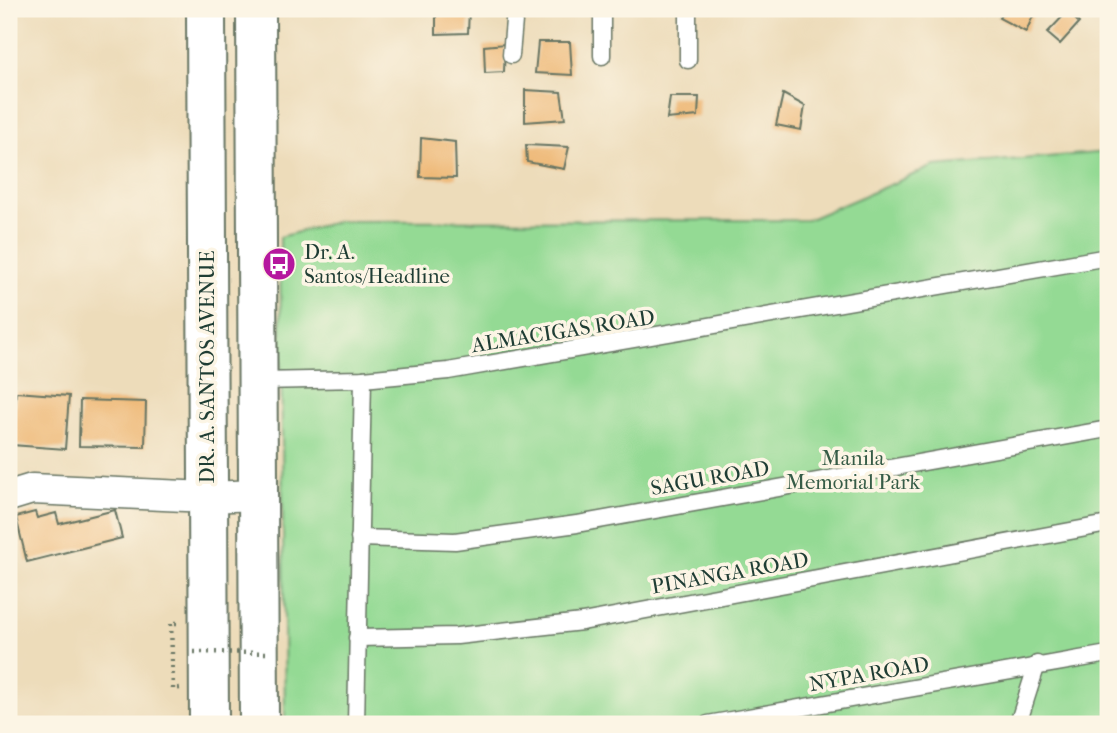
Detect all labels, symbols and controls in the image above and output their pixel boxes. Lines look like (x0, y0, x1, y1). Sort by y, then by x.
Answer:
place label: Dr. A. Santos/Headline (304, 240, 450, 288)
bus stop icon: Dr. A. Santos/Headline (260, 245, 298, 283)
street label: DR. A. SANTOS AVENUE (195, 250, 219, 484)
street label: ALMACIGAS ROAD (469, 305, 656, 357)
park label: Manila Memorial Park (786, 446, 920, 494)
street label: SAGU ROAD (649, 456, 771, 500)
street label: PINANGA ROAD (650, 547, 810, 599)
street label: NYPA ROAD (807, 652, 931, 696)

